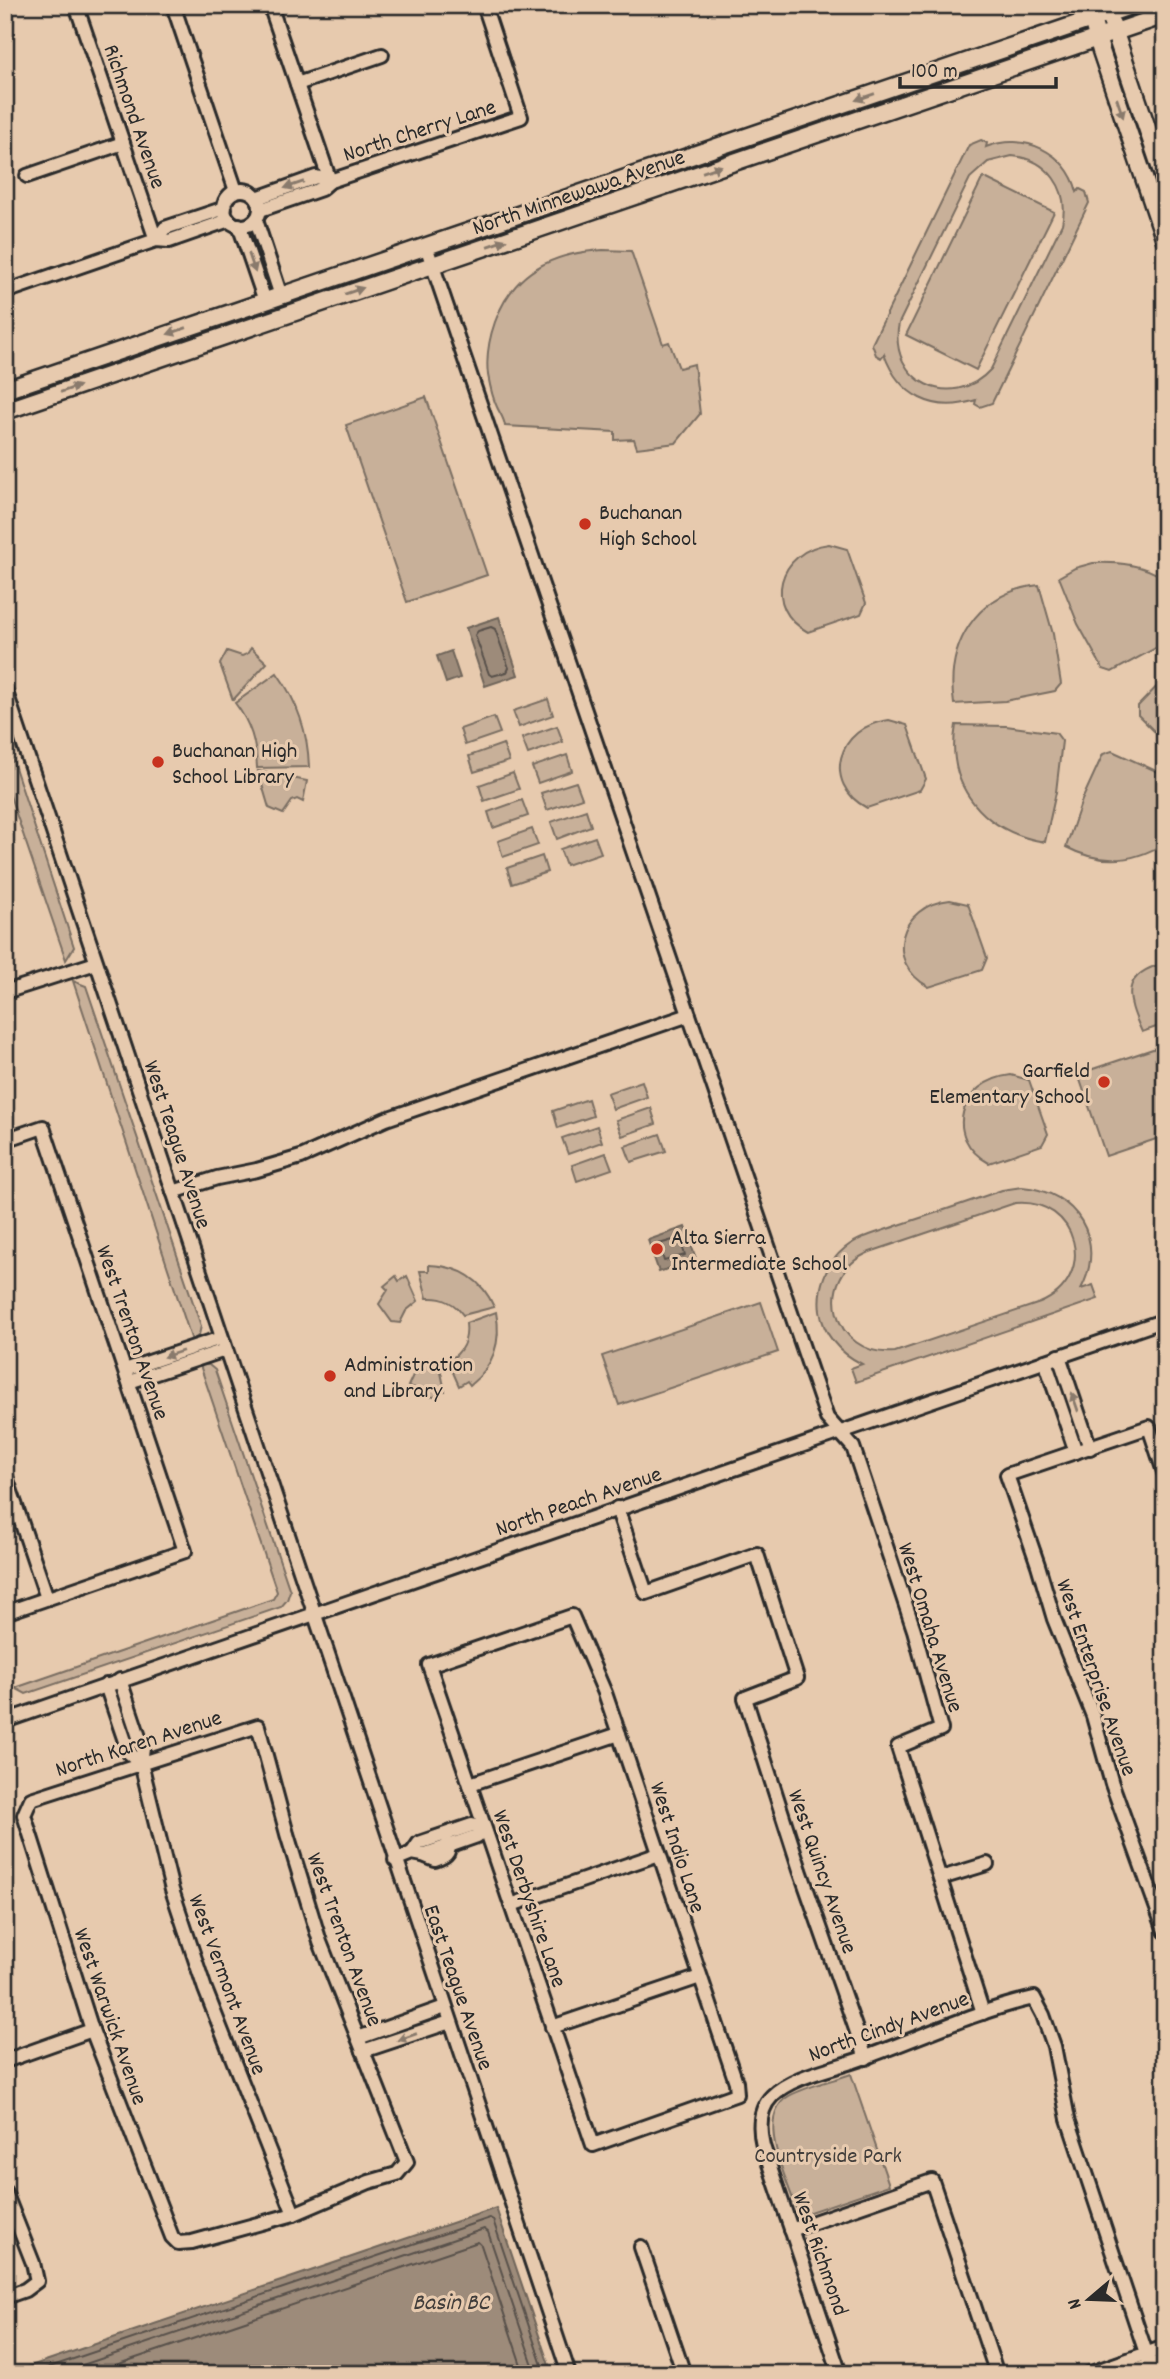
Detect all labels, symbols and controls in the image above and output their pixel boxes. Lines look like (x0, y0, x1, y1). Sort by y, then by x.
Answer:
street label: Richmond Avenue (93, 40, 173, 194)
scale bar (900, 46, 1056, 90)
text: 100 m (911, 58, 958, 88)
street label: North Cherry Lane (339, 92, 501, 173)
one-way arrow (855, 92, 876, 103)
one-way arrow (1115, 97, 1126, 118)
street label: North Minnewawa Avenue (468, 142, 690, 246)
one-way arrow (702, 163, 723, 174)
one-way arrow (283, 180, 304, 191)
one-way arrow (486, 237, 507, 248)
one-way arrow (247, 253, 258, 274)
one-way arrow (344, 285, 365, 296)
one-way arrow (167, 326, 188, 337)
one-way arrow (59, 383, 80, 394)
place label: Buchanan High School (599, 498, 697, 557)
marker: Buchanan High School (577, 516, 593, 532)
place label: Buchanan High School Library (172, 736, 297, 795)
marker: Buchanan High School Library (150, 754, 166, 770)
place label: Garfield Elementary School (929, 1056, 1091, 1115)
street label: West Teague Avenue (133, 1057, 218, 1233)
marker: Garfield Elementary School (1096, 1074, 1112, 1090)
place label: Alta Sierra Intermediate School (671, 1223, 848, 1282)
street label: West Trenton Avenue (85, 1241, 176, 1425)
marker: Alta Sierra Intermediate School (649, 1241, 665, 1257)
one-way arrow (163, 1349, 184, 1360)
place label: Administration and Library (344, 1350, 473, 1409)
marker: Administration and Library (322, 1368, 338, 1384)
one-way arrow (1069, 1391, 1080, 1412)
street label: North Peach Avenue (492, 1459, 667, 1547)
street label: West Omaha Avenue (887, 1539, 970, 1717)
street label: West Enterprise Avenue (1046, 1575, 1144, 1781)
street label: North Karen Avenue (52, 1703, 227, 1788)
street label: West Indio Lane (639, 1778, 712, 1918)
street label: West Quincy Avenue (777, 1786, 864, 1959)
street label: West Derbyshire Lane (482, 1806, 574, 1992)
street label: West Trenton Avenue (296, 1849, 389, 2032)
street label: West Vermont Avenue (178, 1890, 274, 2080)
street label: East Teague Avenue (413, 1901, 500, 2075)
street label: West Warwick Avenue (63, 1924, 154, 2110)
street label: North Cindy Avenue (804, 1984, 974, 2073)
one-way arrow (396, 2032, 417, 2043)
park label: Countryside Park (754, 2141, 902, 2174)
street label: West Richmond (782, 2188, 855, 2321)
north arrow (1054, 2264, 1124, 2334)
water label: Basin BC (413, 2287, 491, 2321)
text: N (1062, 2295, 1091, 2312)

